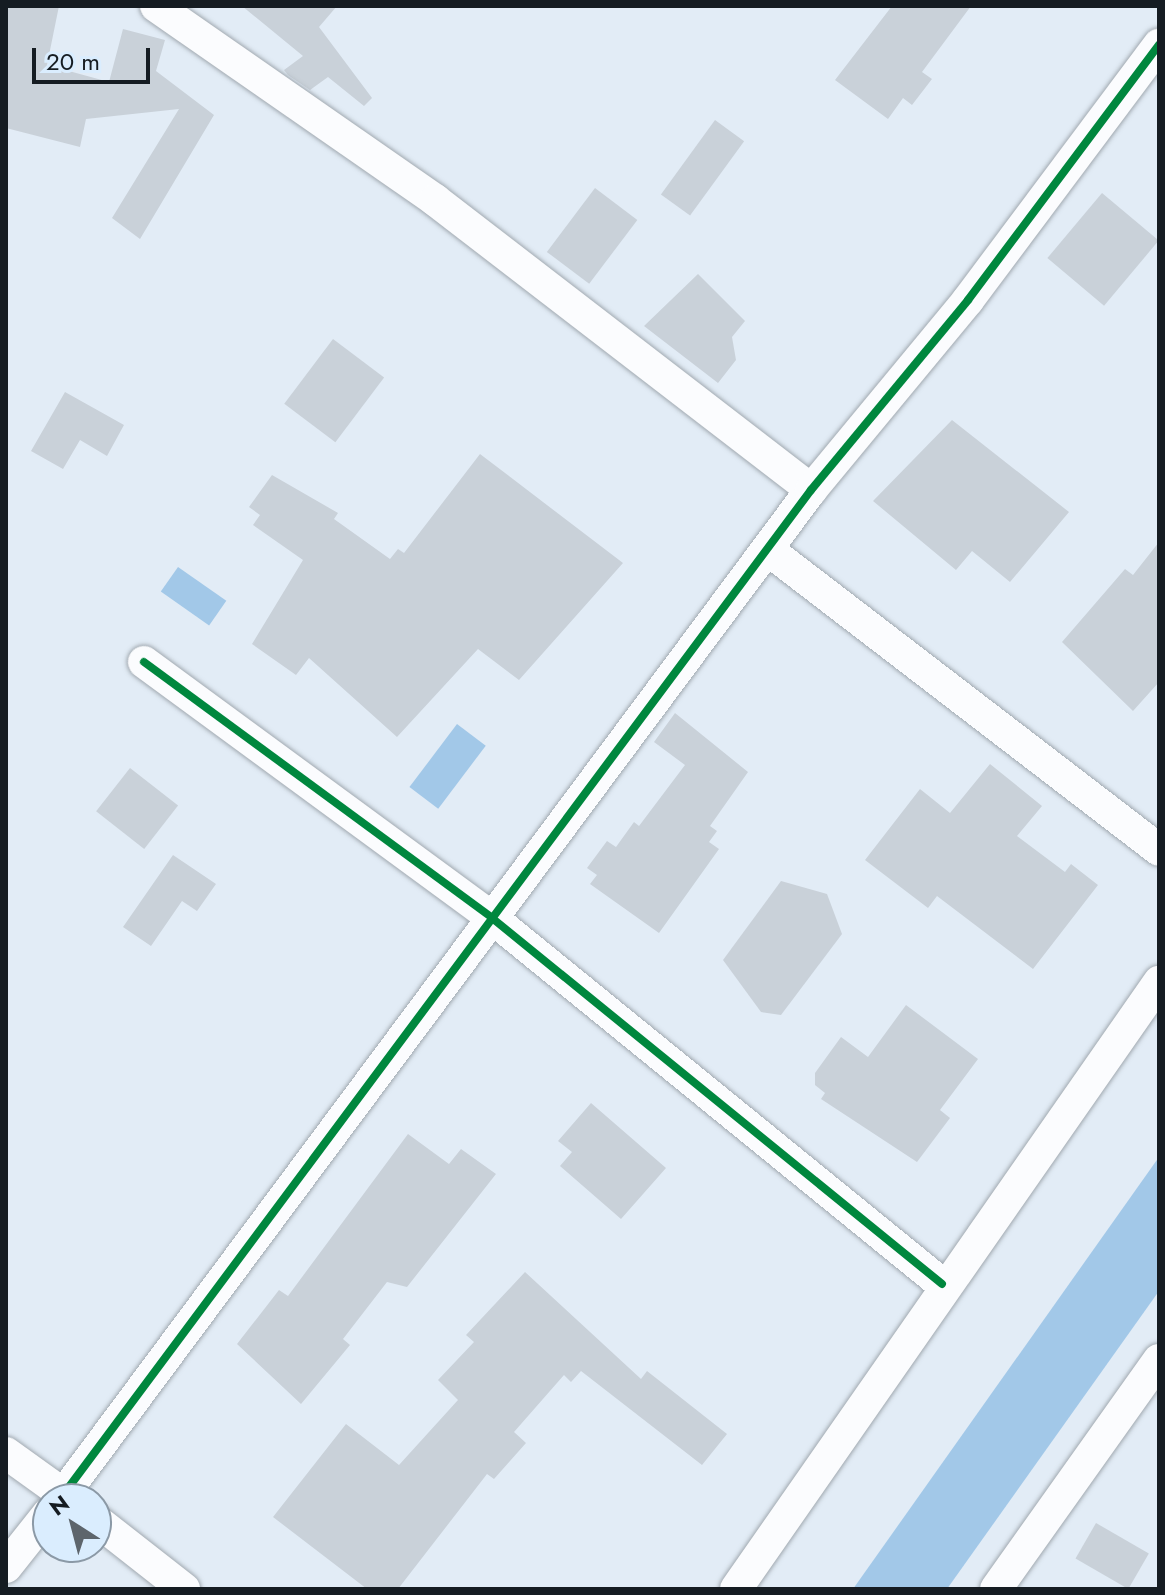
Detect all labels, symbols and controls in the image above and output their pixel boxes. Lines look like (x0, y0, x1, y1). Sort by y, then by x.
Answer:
scale bar (36, 32, 154, 82)
text: 20 m (46, 44, 100, 79)
north arrow (32, 1483, 112, 1563)
text: N (43, 1487, 76, 1523)

